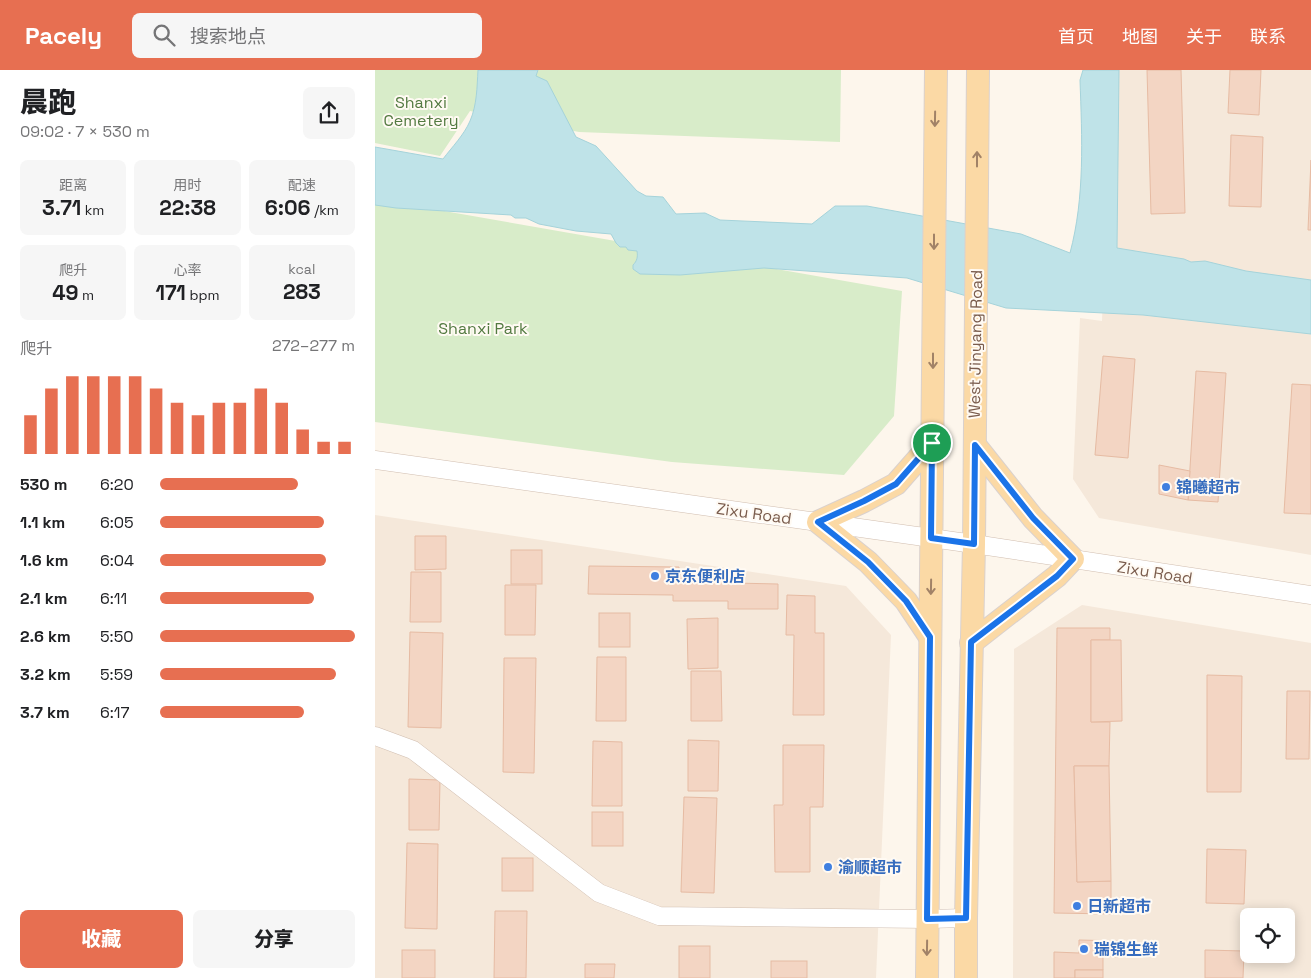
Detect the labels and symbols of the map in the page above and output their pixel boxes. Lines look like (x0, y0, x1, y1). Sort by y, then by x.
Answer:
park label: Shanxi Cemetery (383, 92, 459, 131)
one-way arrow (930, 110, 940, 126)
one-way arrow (972, 152, 982, 168)
one-way arrow (929, 234, 939, 250)
street label: West Jinyang Road (964, 270, 987, 418)
park label: Shanxi Park (438, 318, 528, 339)
one-way arrow (928, 353, 938, 369)
pin (911, 422, 953, 464)
place label: 锦曦超市 (1176, 477, 1240, 498)
marker: 锦曦超市 (1160, 481, 1172, 493)
street label: Zixu Road (715, 498, 793, 529)
street label: Zixu Road (1116, 556, 1194, 589)
place label: 京东便利店 (665, 566, 745, 587)
marker: 京东便利店 (649, 570, 661, 582)
one-way arrow (926, 578, 936, 595)
place label: 渝顺超市 (838, 857, 902, 878)
marker: 渝顺超市 (822, 861, 834, 873)
place label: 日新超市 (1087, 896, 1151, 917)
marker: 日新超市 (1071, 900, 1083, 912)
place label: 瑞锦生鲜 (1094, 939, 1158, 960)
one-way arrow (922, 940, 932, 956)
marker: 瑞锦生鲜 (1078, 943, 1090, 955)

